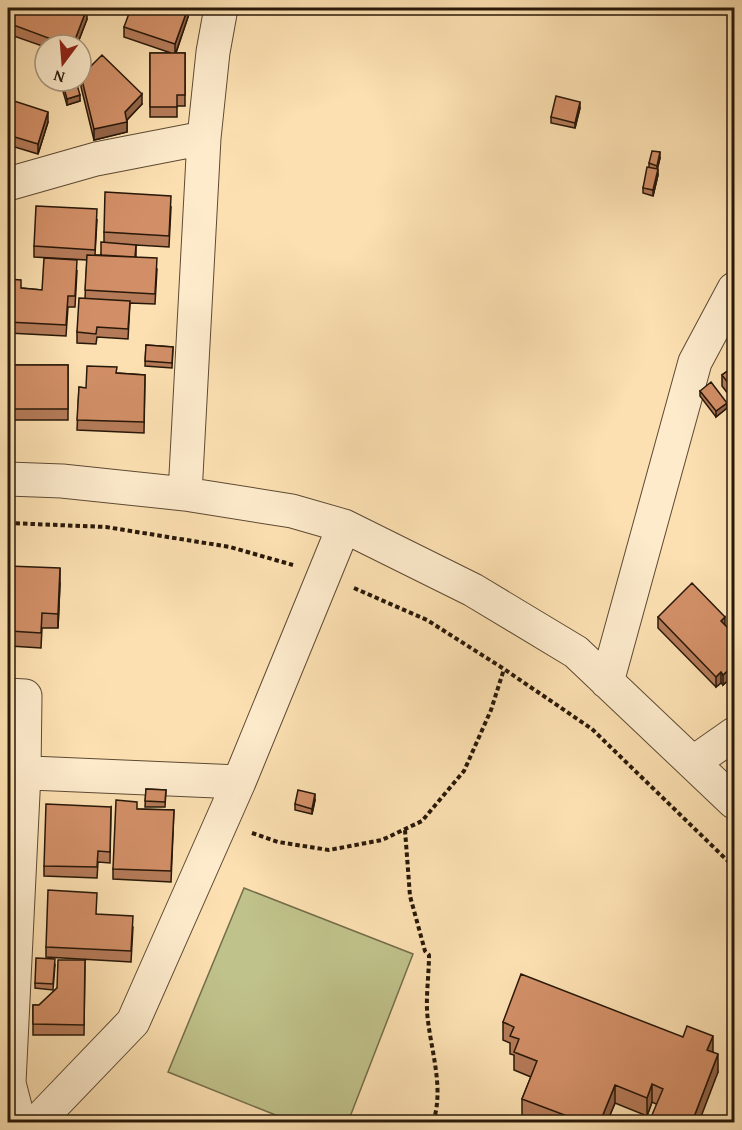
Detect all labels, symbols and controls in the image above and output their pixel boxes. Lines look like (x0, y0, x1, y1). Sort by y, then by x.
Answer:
north arrow (33, 33, 93, 93)
text: N (50, 64, 67, 90)

